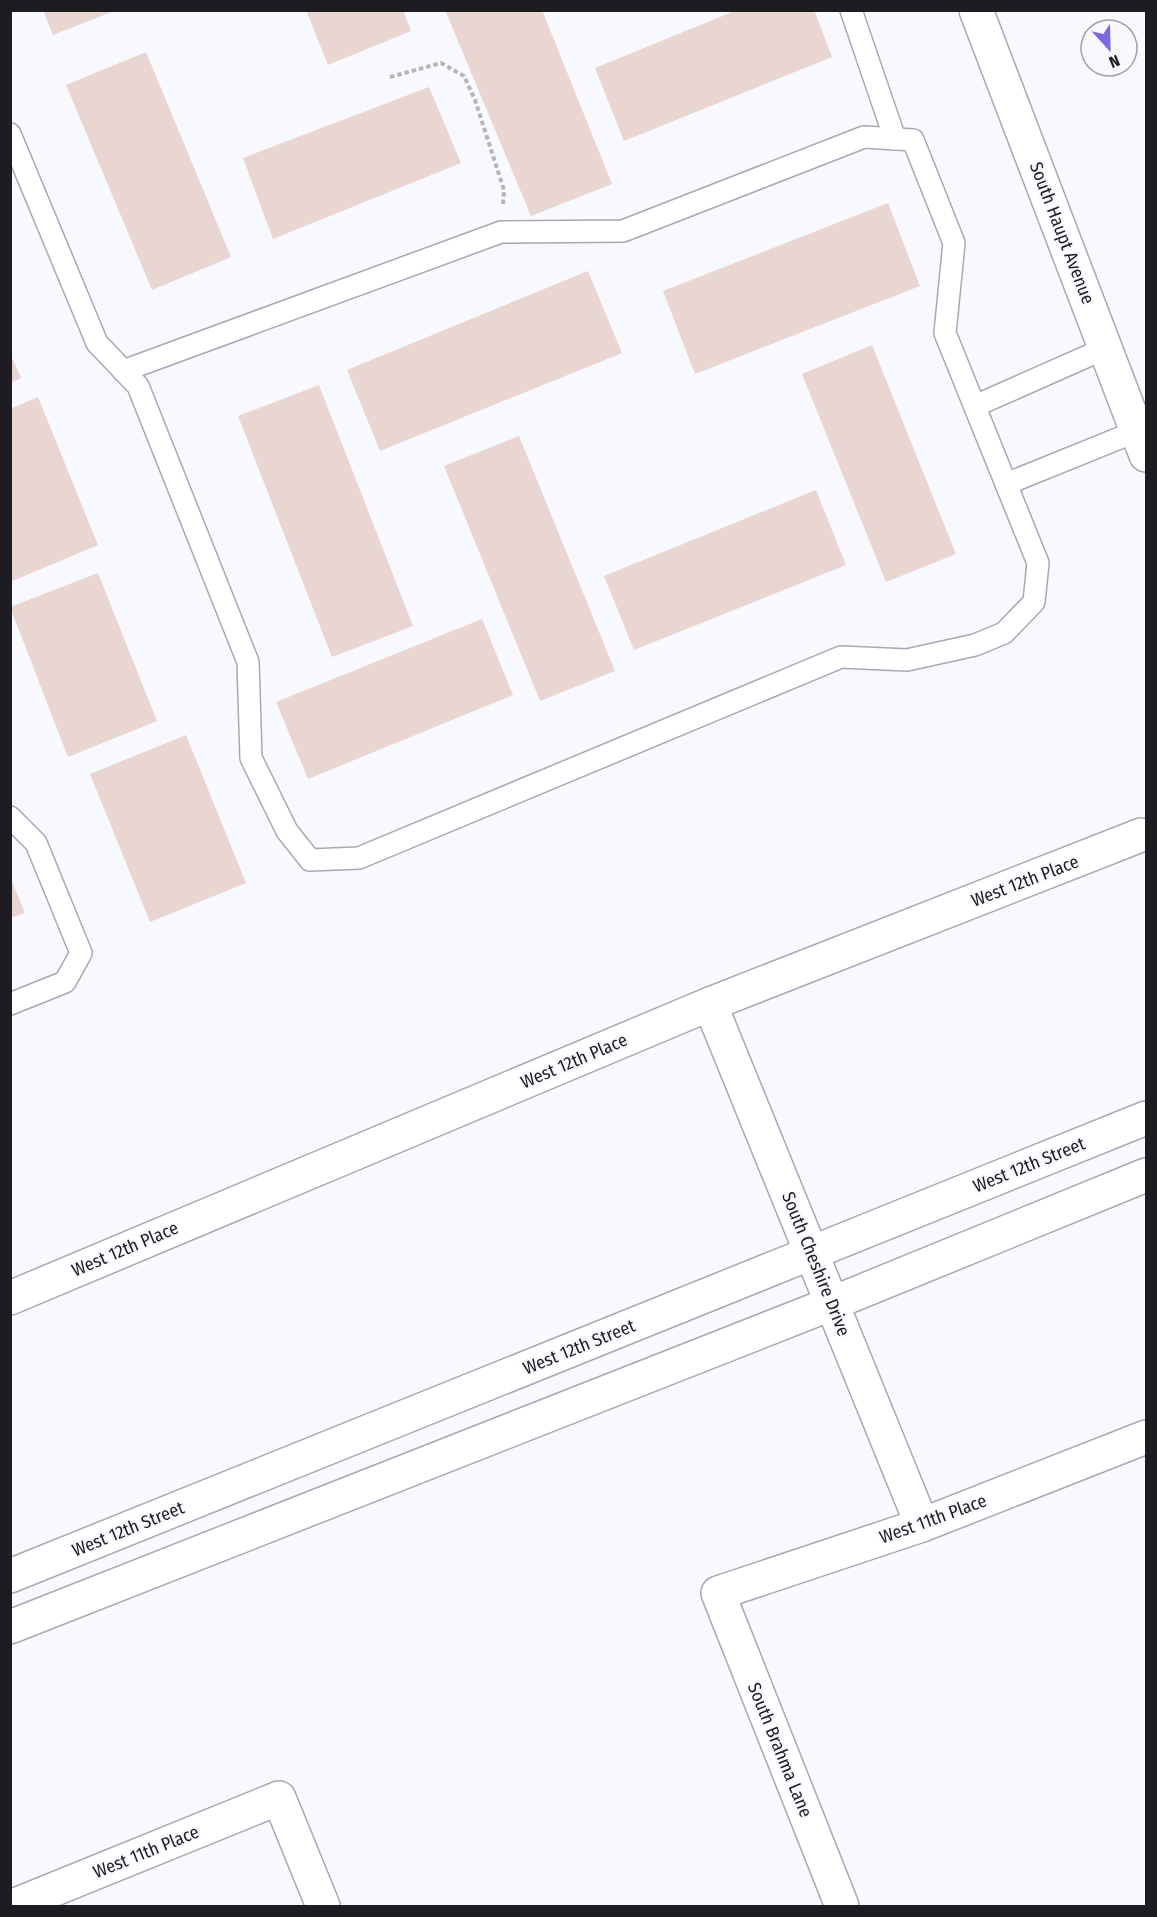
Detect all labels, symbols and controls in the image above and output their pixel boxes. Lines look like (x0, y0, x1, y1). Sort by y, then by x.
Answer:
north arrow (1079, 18, 1139, 78)
text: N (1106, 51, 1122, 72)
street label: South Haupt Avenue (1025, 159, 1099, 307)
street label: West 12th Place (968, 850, 1082, 912)
street label: West 12th Place (517, 1029, 631, 1093)
street label: West 12th Street (970, 1133, 1088, 1197)
street label: South Cheshire Drive (777, 1189, 855, 1339)
street label: West 12th Place (68, 1217, 182, 1281)
street label: West 12th Street (520, 1315, 638, 1379)
street label: West 11th Place (876, 1489, 990, 1549)
street label: West 12th Street (69, 1497, 187, 1561)
street label: South Brahma Lane (743, 1679, 817, 1821)
street label: West 11th Place (90, 1821, 202, 1883)

